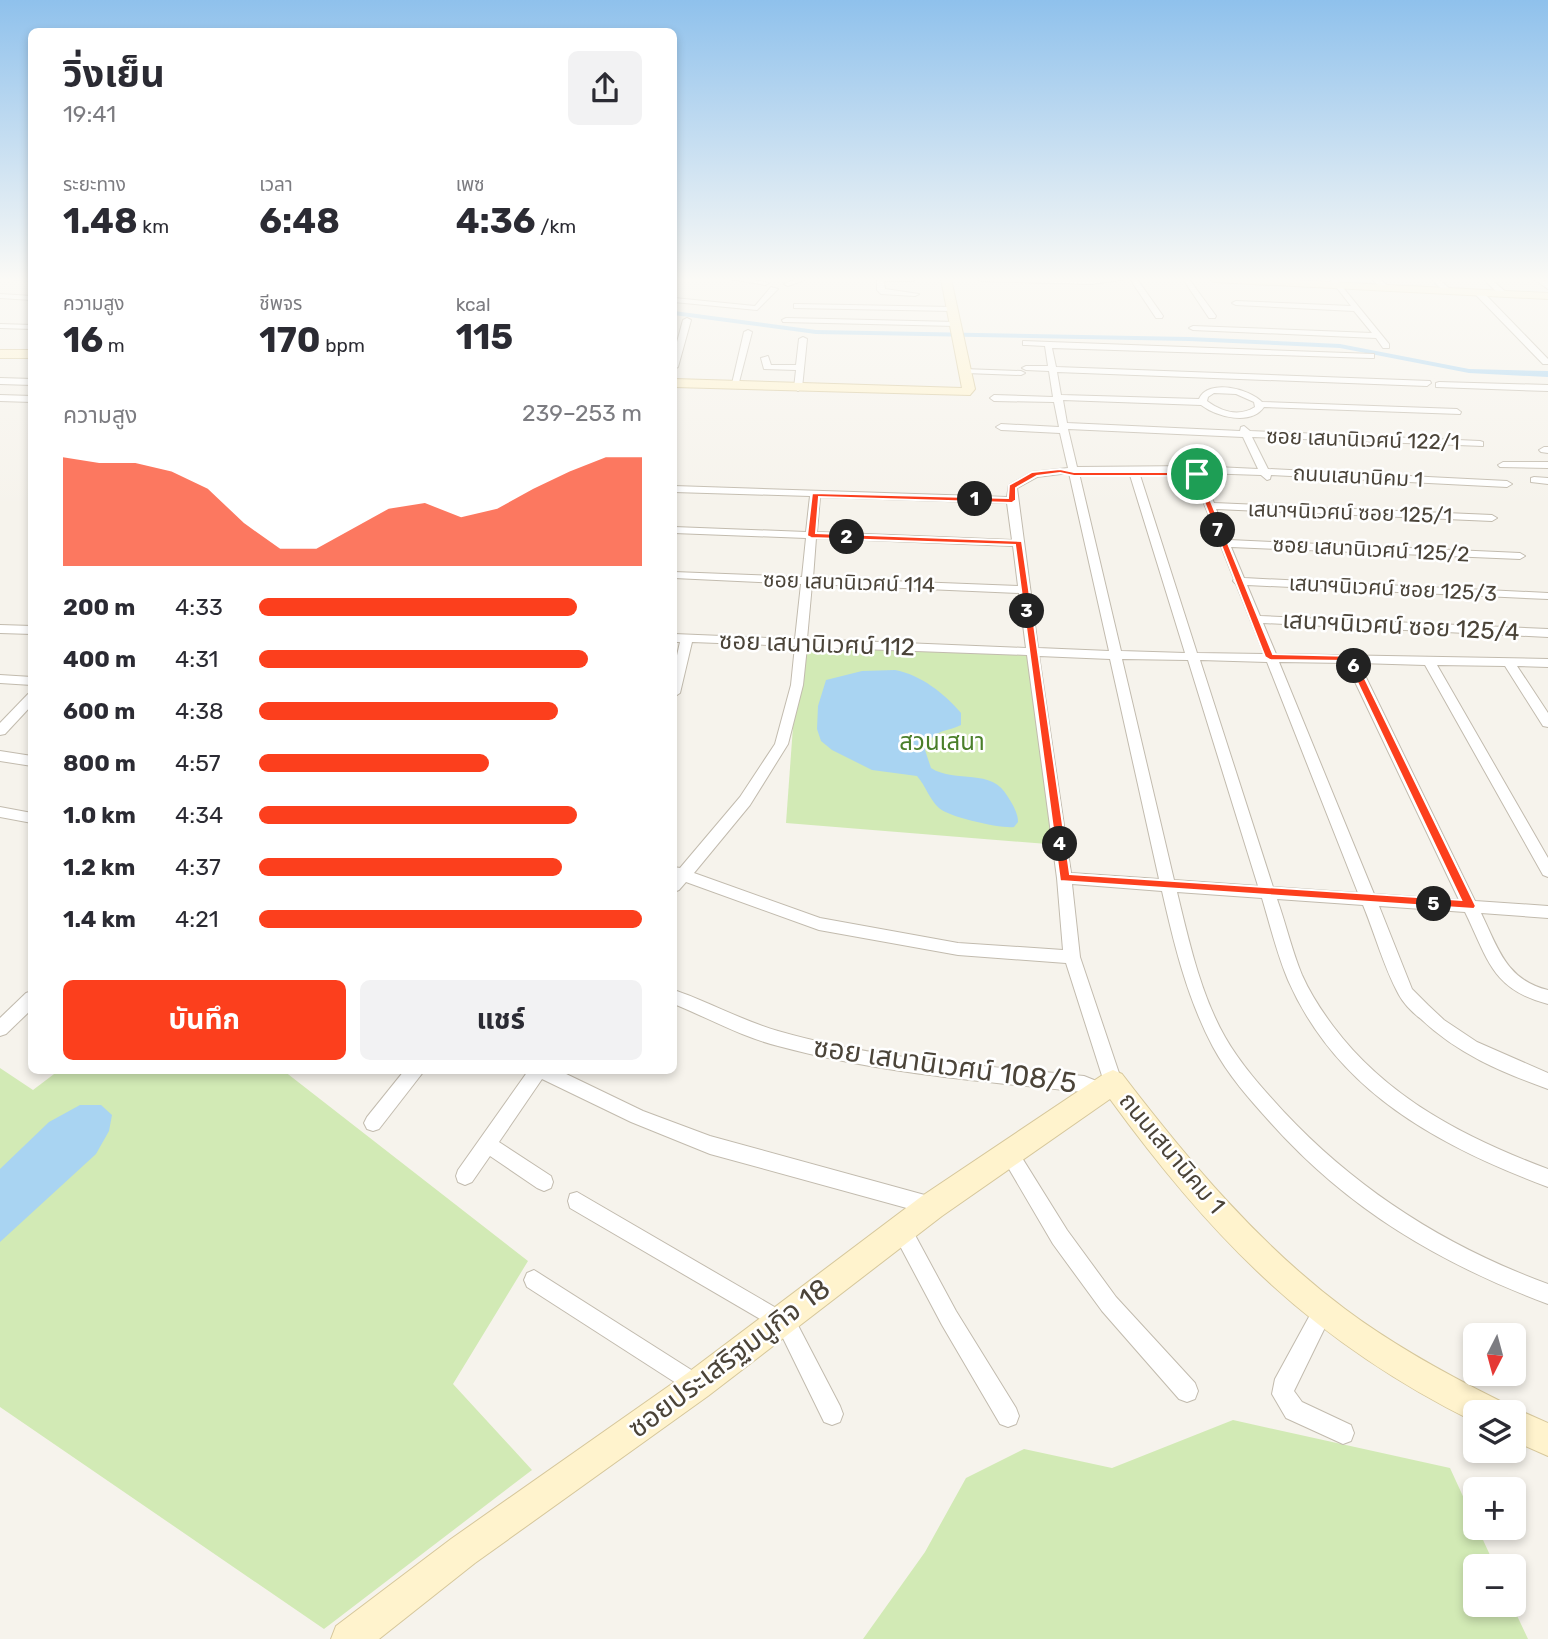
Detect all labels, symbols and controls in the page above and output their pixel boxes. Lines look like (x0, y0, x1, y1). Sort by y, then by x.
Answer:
text: วิ่งเย็น (63, 51, 165, 97)
button: share (568, 51, 642, 125)
text: 19:41 (63, 100, 116, 128)
text: ระยะทาง (63, 173, 126, 196)
text: เวลา (259, 173, 293, 196)
text: เพซ (456, 173, 485, 196)
text: 1.48 (63, 200, 138, 242)
text: 6:48 (259, 200, 340, 242)
text: 4:36 (456, 200, 536, 242)
text: km (138, 215, 169, 238)
text: /km (536, 215, 576, 238)
text: ความสูง (63, 292, 124, 315)
text: ชีพจร (259, 292, 302, 315)
text: kcal (456, 293, 491, 316)
text: 115 (456, 316, 513, 358)
text: 16 (63, 319, 103, 361)
text: 170 (259, 319, 321, 361)
text: m (103, 334, 125, 357)
text: bpm (321, 334, 365, 357)
text: 239–253 m (522, 399, 642, 427)
text: ความสูง (63, 401, 137, 429)
street label: ซอย เสนานิเวศน์ 122/1 (1266, 423, 1460, 455)
pin (1167, 444, 1227, 504)
icon: arrive (1178, 455, 1216, 493)
street label: ถนนเสนานิคม 1 (1292, 460, 1424, 492)
pin: 1 (958, 482, 992, 516)
text: 1 (970, 487, 979, 510)
street label: เสนาฯนิเวศน์ ซอย 125/1 (1247, 496, 1453, 528)
pin: 7 (1200, 512, 1236, 548)
text: 7 (1212, 518, 1223, 541)
pin: 2 (830, 520, 864, 554)
text: 2 (840, 525, 853, 548)
street label: ซอย เสนานิเวศน์ 125/2 (1272, 531, 1470, 567)
street label: ซอย เสนานิเวศน์ 114 (763, 567, 935, 597)
street label: เสนาฯนิเวศน์ ซอย 125/3 (1288, 570, 1498, 606)
text: 200 m (63, 593, 135, 621)
text: 4:33 (175, 593, 223, 621)
pin: 3 (1010, 594, 1044, 628)
text: 3 (1020, 599, 1033, 622)
street label: เสนาฯนิเวศน์ ซอย 125/4 (1282, 606, 1520, 646)
street label: ซอย เสนานิเวศน์ 112 (719, 627, 915, 661)
text: 400 m (63, 645, 136, 673)
text: 4:31 (175, 645, 218, 673)
pin: 6 (1336, 648, 1372, 684)
text: 6 (1347, 654, 1360, 677)
text: 600 m (63, 697, 135, 725)
text: 4:38 (175, 697, 224, 725)
park label: สวนเสนา (899, 728, 985, 756)
text: 800 m (63, 749, 136, 777)
text: 4:57 (175, 749, 221, 777)
text: 1.0 km (63, 801, 136, 829)
text: 4:34 (175, 801, 223, 829)
pin: 4 (1042, 826, 1078, 862)
text: 4 (1053, 832, 1066, 855)
text: 1.2 km (63, 853, 135, 881)
text: 4:37 (175, 853, 221, 881)
pin: 5 (1416, 886, 1452, 922)
text: 5 (1427, 892, 1440, 915)
text: 1.4 km (63, 905, 136, 933)
text: 4:21 (175, 905, 219, 933)
button: บันทึก (63, 980, 346, 1060)
button: แชร์ (360, 980, 642, 1060)
street label: ซอย เสนานิเวศน์ 108/5 (811, 1030, 1079, 1100)
street label: ถนนเสนานิคม 1 (1113, 1087, 1231, 1219)
street label: ซอยประเสริฐมนูกิจ 18 (622, 1271, 837, 1445)
north arrow (1463, 1323, 1526, 1386)
map controls (1463, 1323, 1526, 1617)
button: layers (1463, 1400, 1526, 1463)
button: + (1463, 1477, 1526, 1540)
button: − (1463, 1554, 1526, 1617)

